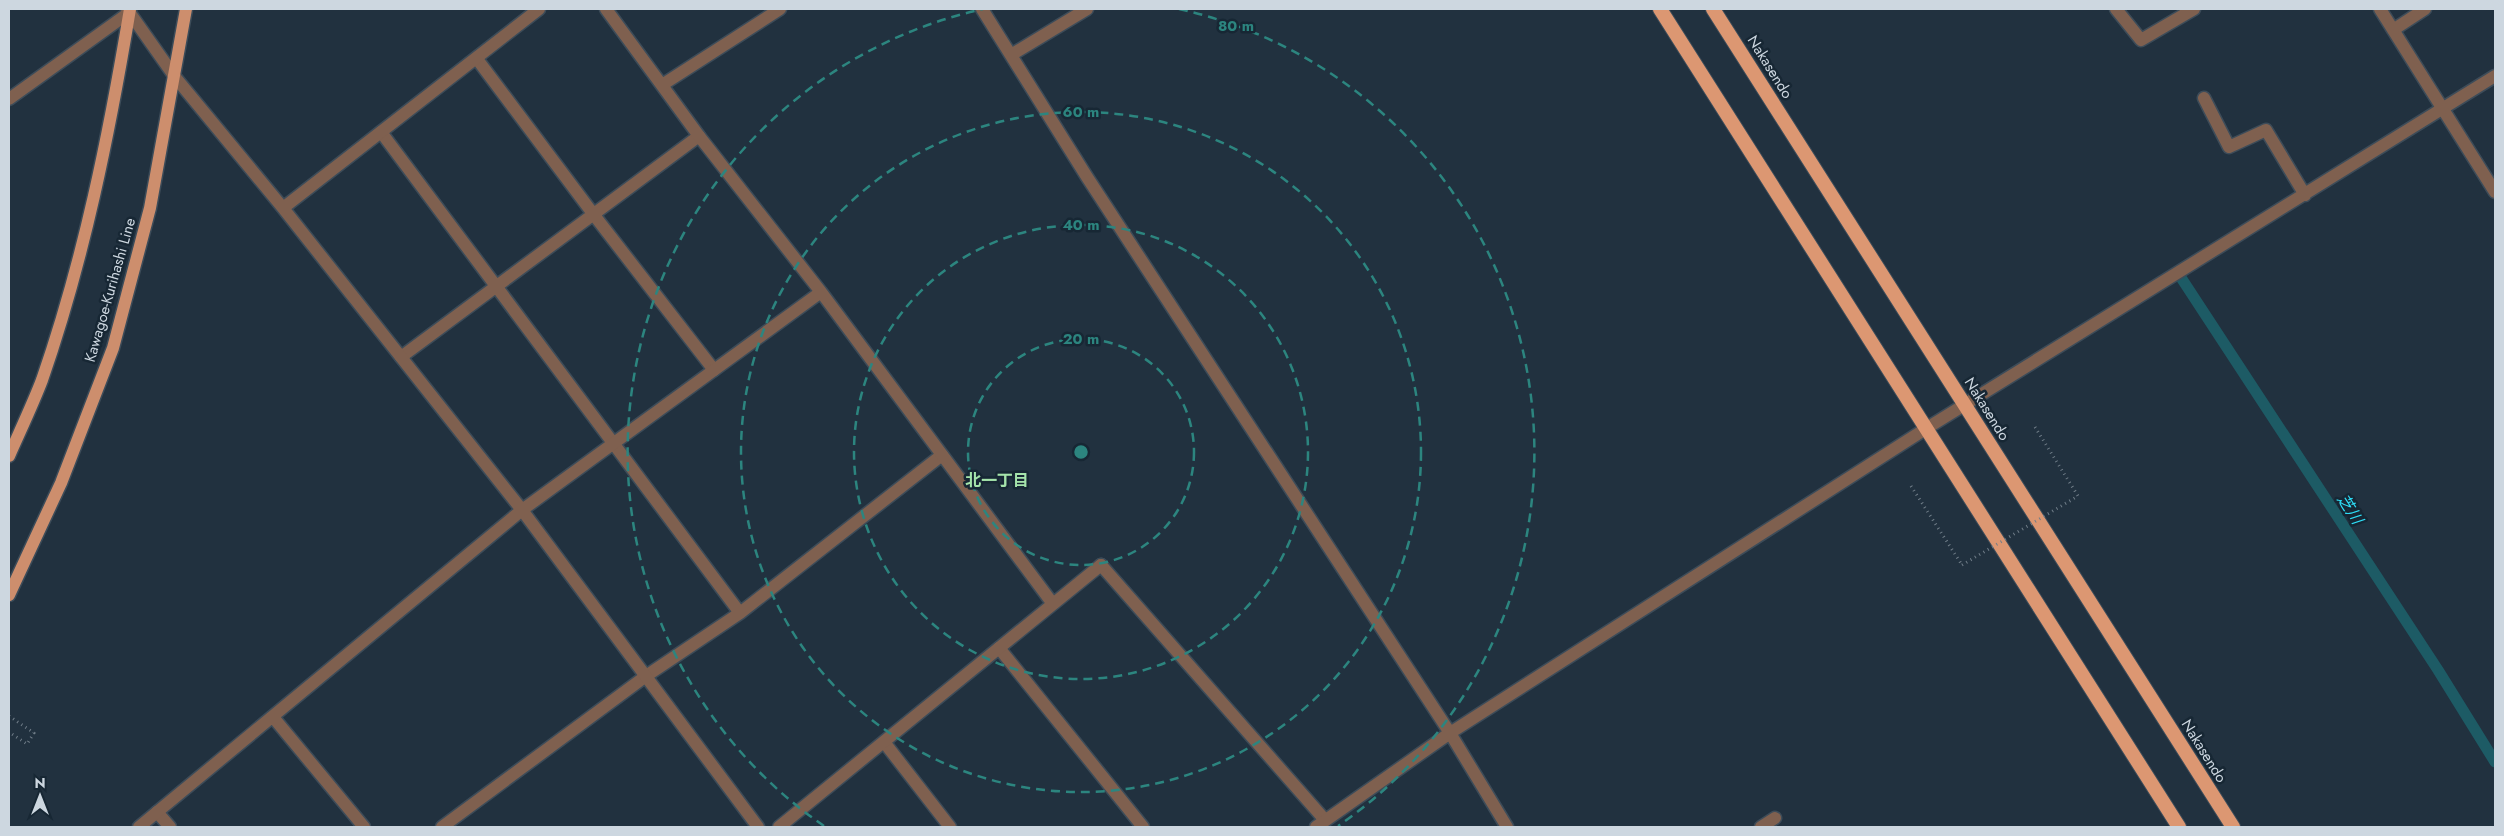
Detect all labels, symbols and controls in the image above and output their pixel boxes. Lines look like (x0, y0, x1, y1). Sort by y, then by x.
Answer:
text: 80 m (1218, 15, 1254, 37)
street label: Nakasendo (1742, 31, 1798, 103)
text: 60 m (1063, 101, 1099, 123)
text: 40 m (1062, 214, 1100, 236)
street label: Kawagoe-Kurihashi Line (79, 215, 141, 365)
text: 20 m (1063, 328, 1099, 350)
street label: Nakasendo (1959, 373, 2015, 445)
centre of rings (1072, 443, 1090, 461)
district label: 北一丁目 (965, 469, 1029, 492)
water label: 芝川 (2332, 489, 2369, 530)
street label: Nakasendo (2176, 715, 2232, 787)
north arrow (15, 771, 65, 821)
text: N (34, 773, 46, 793)

